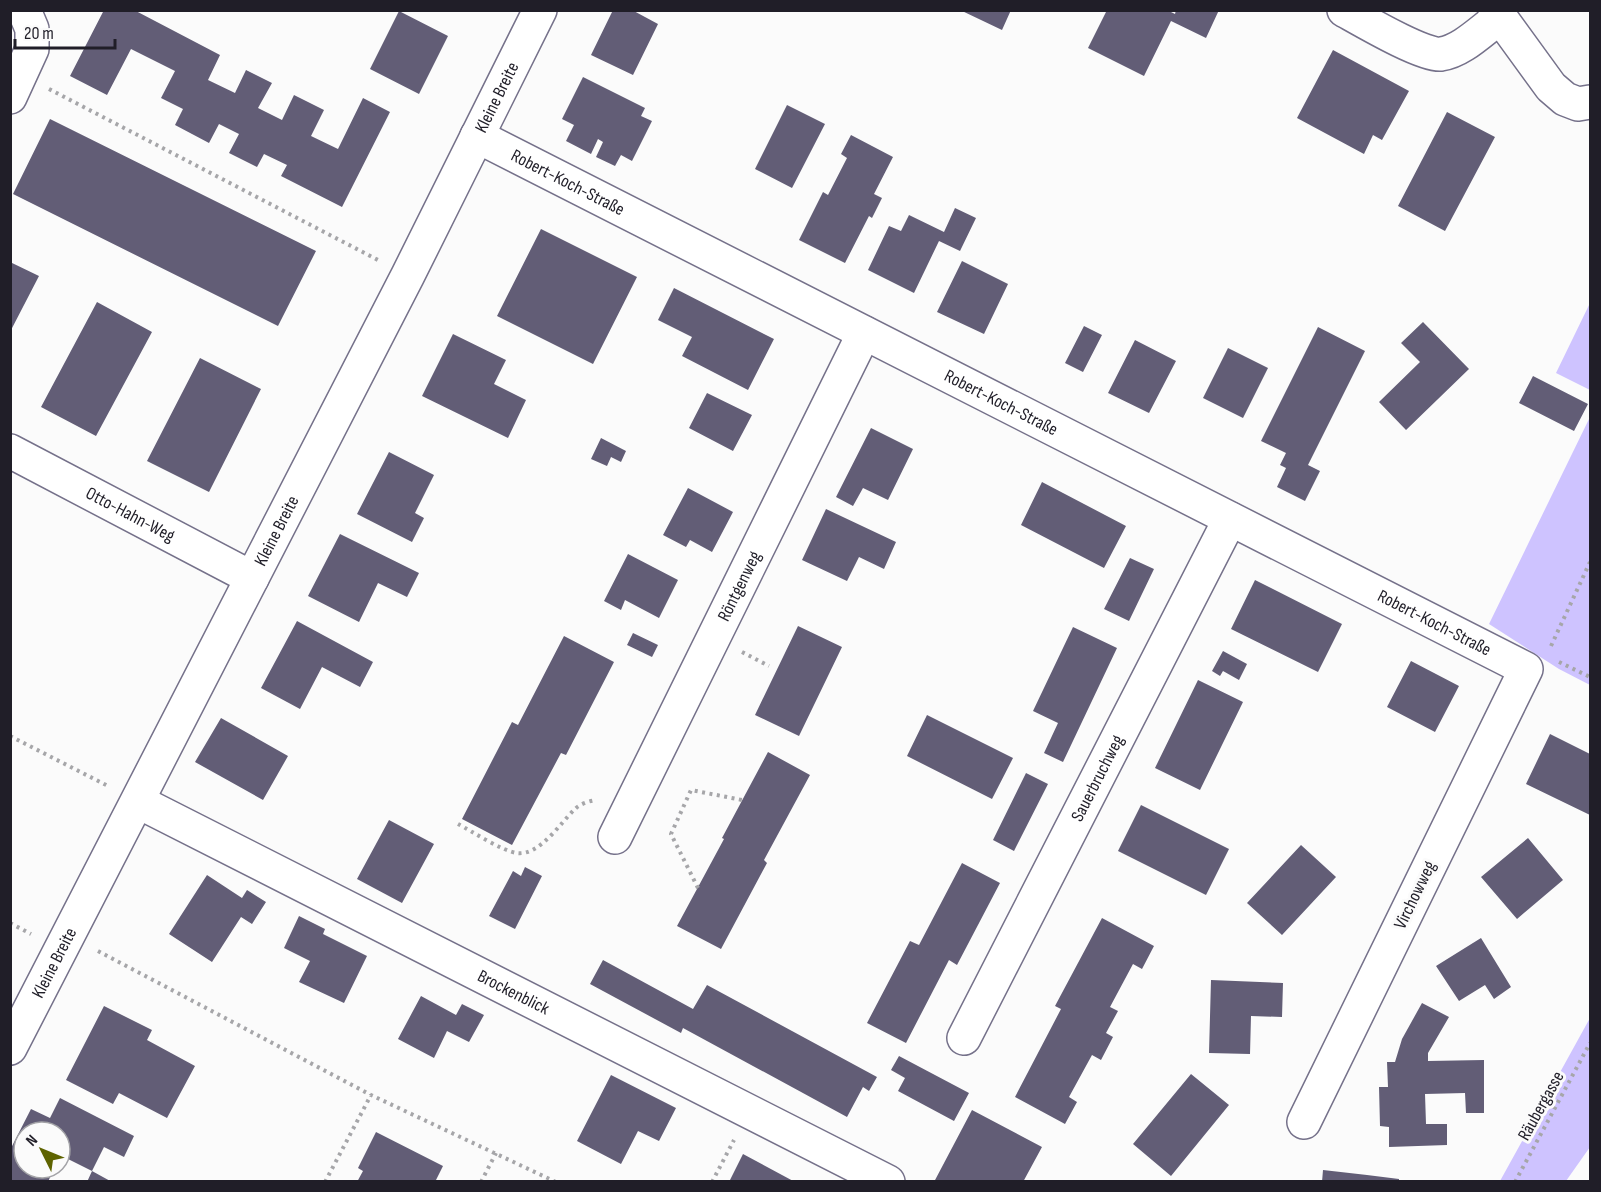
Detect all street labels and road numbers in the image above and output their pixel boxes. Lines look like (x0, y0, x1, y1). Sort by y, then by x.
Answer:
street label: Kleine Breite (470, 59, 523, 136)
street label: Robert-Koch-Straße (508, 145, 628, 220)
street label: Robert-Koch-Straße (941, 365, 1061, 440)
street label: Otto-Hahn-Weg (82, 482, 178, 546)
street label: Kleine Breite (250, 492, 303, 569)
street label: Röntgenweg (713, 547, 765, 624)
street label: Robert-Koch-Straße (1374, 585, 1495, 660)
street label: Sauerbruchweg (1066, 731, 1128, 825)
street label: Virchowweg (1390, 857, 1440, 933)
street label: Kleine Breite (27, 924, 81, 1001)
street label: Brockenblick (474, 965, 553, 1019)
street label: Räubergasse (1513, 1068, 1569, 1144)

